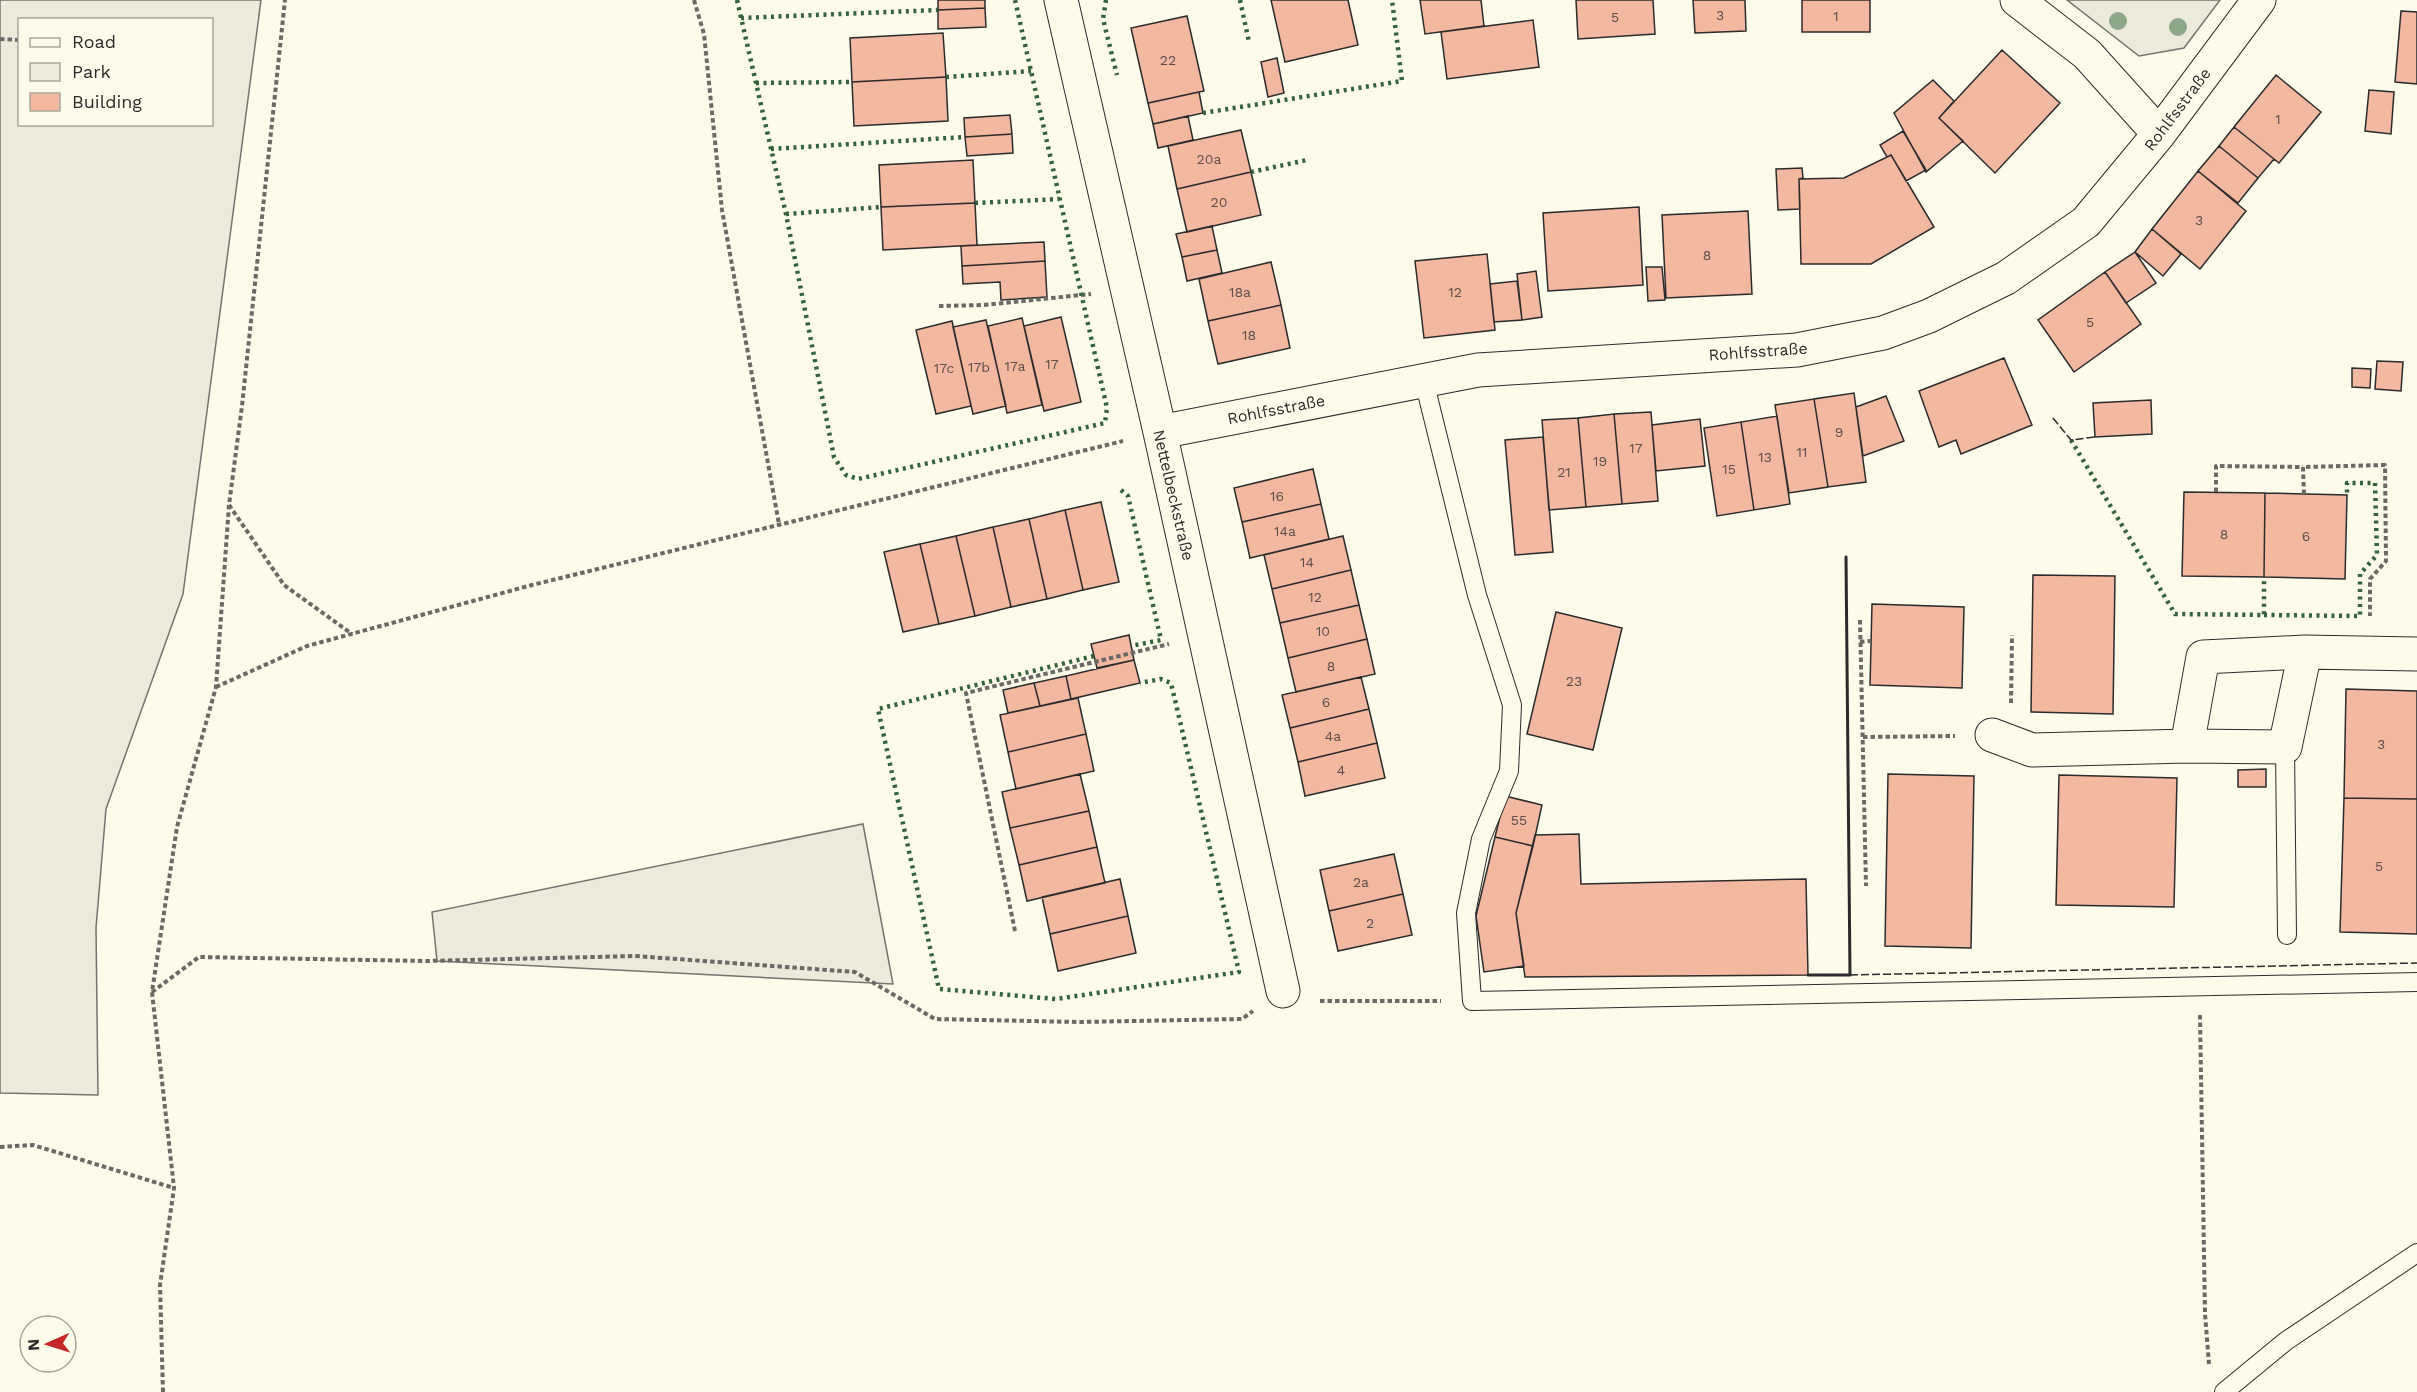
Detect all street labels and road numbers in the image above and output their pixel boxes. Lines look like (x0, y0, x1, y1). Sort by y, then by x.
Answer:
street label: Rohlfsstraße (2140, 64, 2215, 155)
street label: Rohlfsstraße (1708, 339, 1808, 364)
street label: Rohlfsstraße (1226, 391, 1327, 428)
street label: Nettelbeckstraße (1149, 428, 1198, 562)

